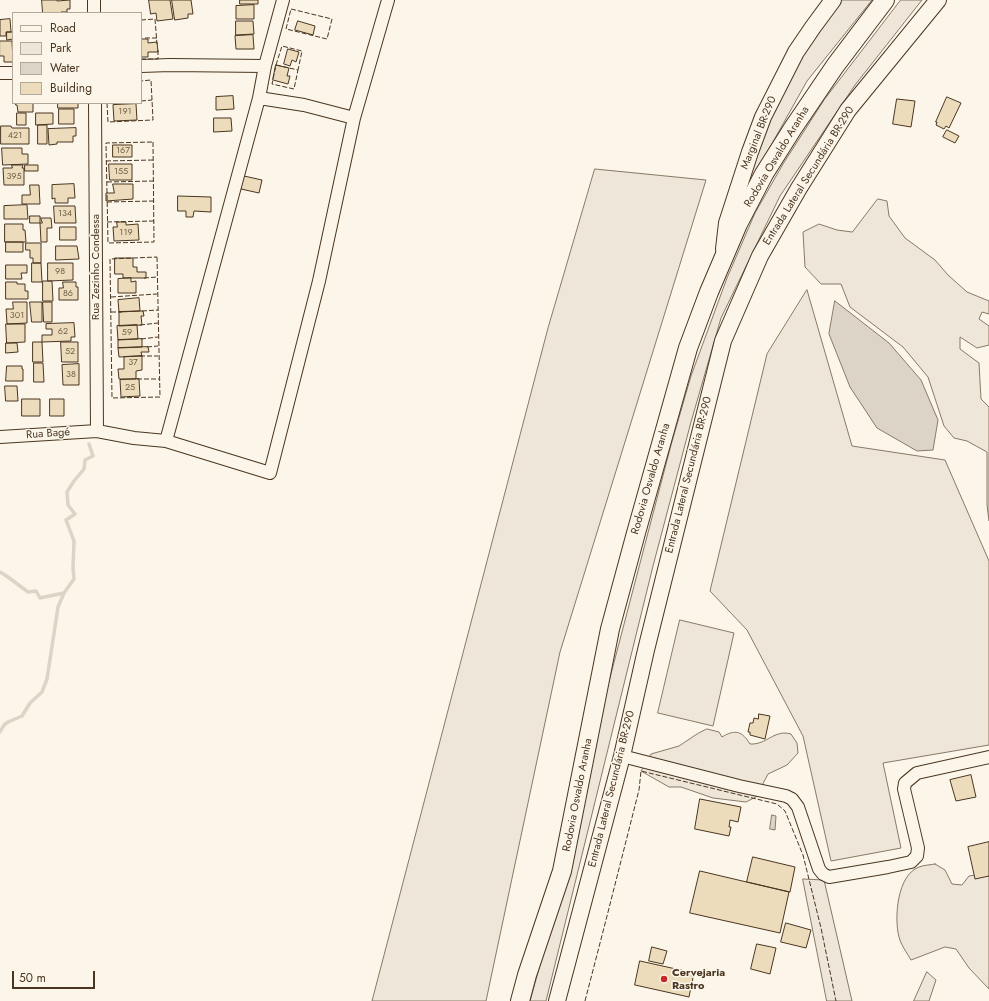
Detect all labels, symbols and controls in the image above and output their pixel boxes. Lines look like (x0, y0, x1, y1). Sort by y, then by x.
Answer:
legend (12, 12, 142, 104)
text: Road (50, 19, 76, 37)
text: Park (50, 39, 71, 57)
text: Water (50, 59, 80, 77)
text: Building (50, 79, 92, 97)
street label: Marginal BR-290 (738, 95, 780, 171)
street label: Rodovia Osvaldo Aranha (742, 104, 812, 210)
street label: Entrada Lateral Secundária BR-290 (761, 104, 857, 248)
house number: 191 (118, 107, 132, 117)
house number: 421 (8, 131, 22, 141)
house number: 167 (116, 146, 130, 156)
house number: 155 (114, 167, 128, 177)
house number: 395 (6, 172, 22, 182)
house number: 134 (58, 209, 72, 219)
street label: Rua Zezinho Condessa (89, 214, 103, 320)
house number: 119 (119, 228, 133, 238)
house number: 98 (55, 267, 65, 277)
house number: 86 (63, 289, 73, 299)
house number: 301 (10, 311, 24, 321)
house number: 62 (58, 327, 68, 337)
house number: 59 (122, 328, 132, 338)
house number: 52 (65, 347, 75, 357)
house number: 37 (128, 358, 138, 368)
house number: 38 (66, 370, 76, 380)
house number: 25 (125, 383, 135, 393)
street label: Entrada Lateral Secundária BR-290 (663, 395, 715, 555)
street label: Rodovia Osvaldo Aranha (629, 422, 673, 536)
street label: Rua Bagé (26, 426, 70, 442)
street label: Entrada Lateral Secundária BR-290 (586, 709, 638, 869)
street label: Rodovia Osvaldo Aranha (561, 737, 595, 853)
scale bar (14, 963, 97, 989)
place label: Cervejaria Rastro (672, 966, 725, 992)
text: 50 m (19, 969, 46, 987)
marker: Cervejaria Rastro (659, 974, 669, 984)

